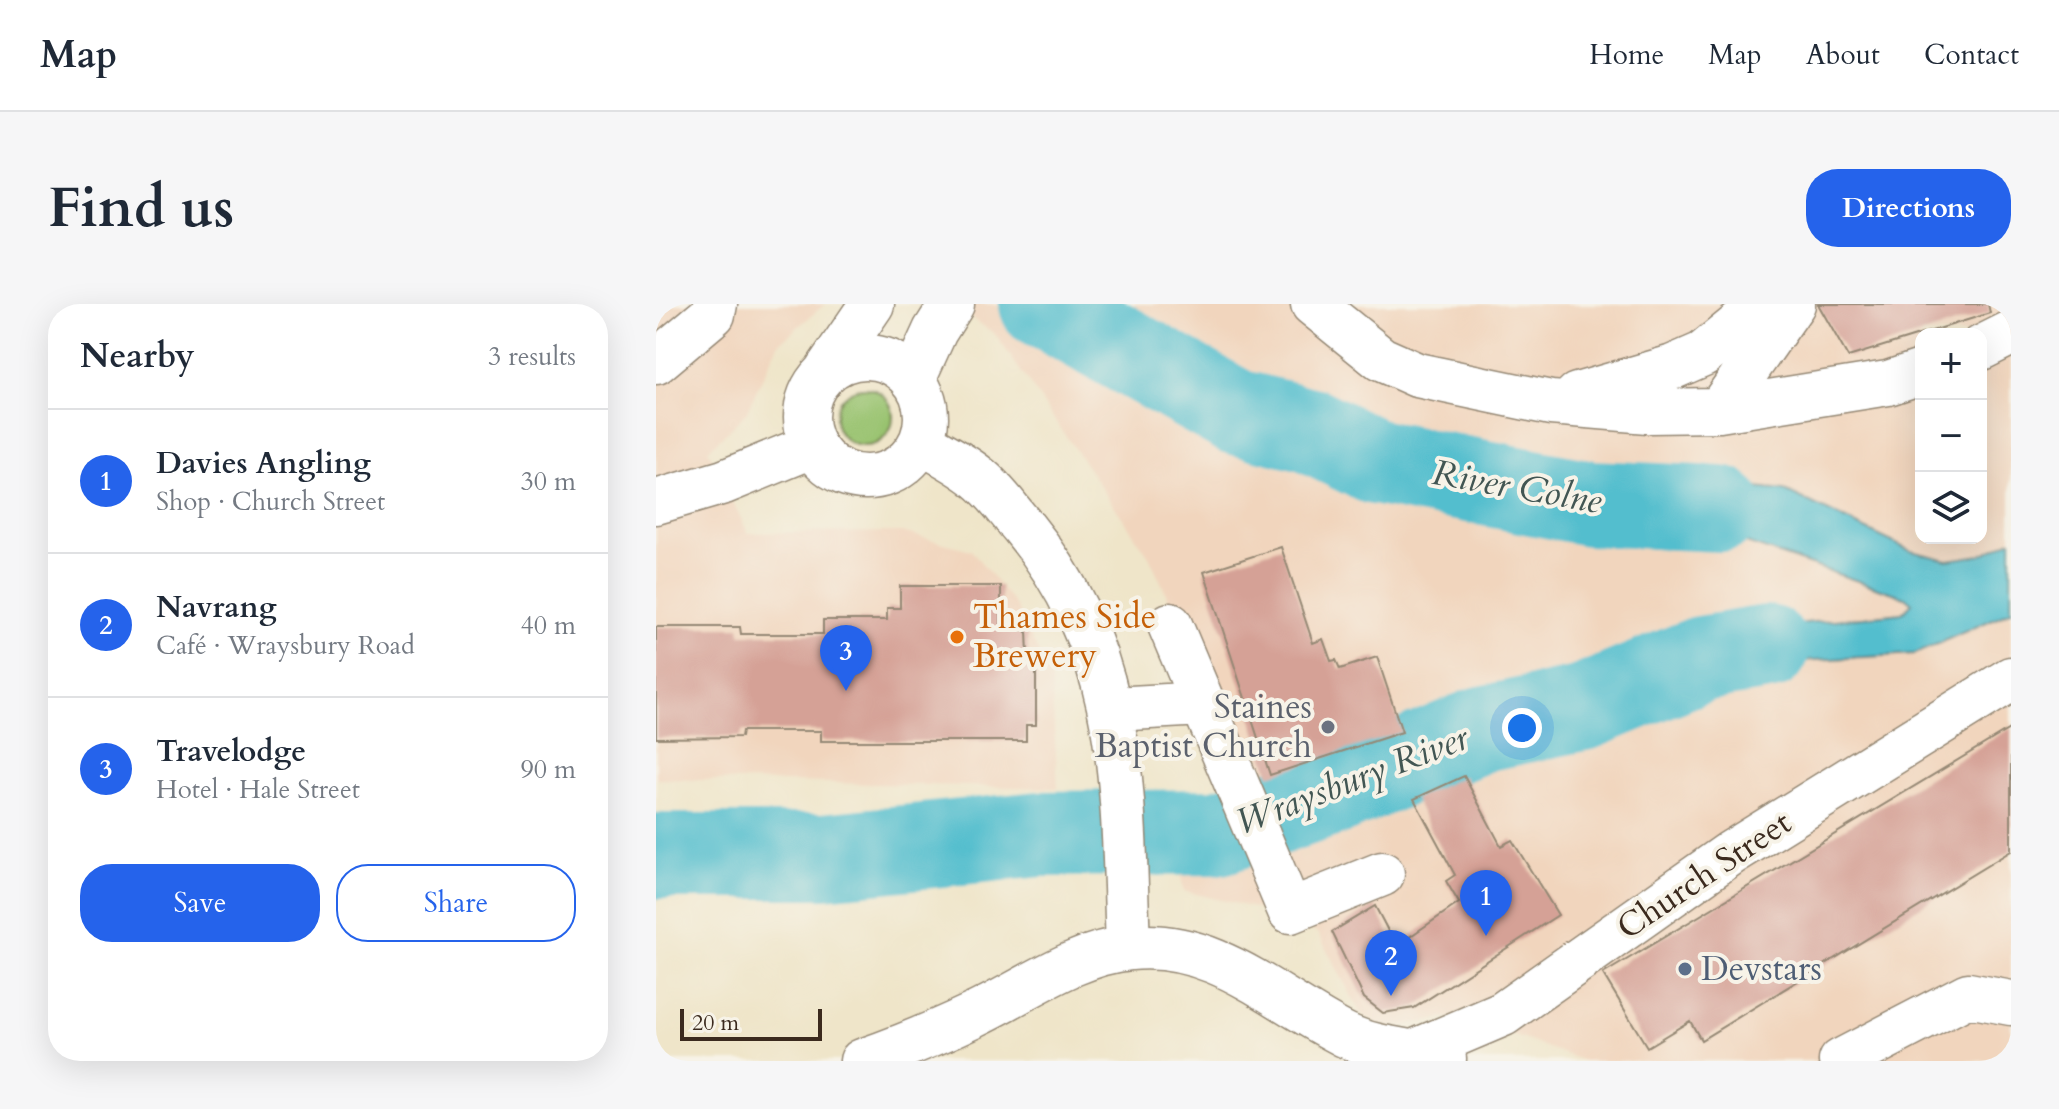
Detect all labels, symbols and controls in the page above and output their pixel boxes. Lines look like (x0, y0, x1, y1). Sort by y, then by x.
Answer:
text: Map (40, 29, 117, 81)
text: Home (1589, 36, 1664, 74)
text: Map (1708, 36, 1762, 74)
text: About (1806, 36, 1880, 74)
text: Contact (1924, 36, 2019, 74)
button: Directions (1806, 169, 2011, 247)
text: Find us (48, 171, 234, 246)
map controls (1915, 328, 1987, 544)
button: + (1915, 328, 1987, 400)
text: Nearby (80, 333, 195, 379)
text: 3 results (488, 339, 576, 374)
button: − (1915, 400, 1987, 472)
text: Davies Angling (156, 443, 371, 484)
water label: River Colne (1429, 448, 1607, 526)
text: 1 (99, 464, 113, 499)
text: 30 m (520, 464, 576, 499)
button: layers (1915, 472, 1987, 544)
text: Shop · Church Street (156, 484, 385, 519)
text: Navrang (156, 587, 277, 628)
place label: Thames Side Brewery (973, 594, 1156, 679)
text: 2 (99, 608, 113, 643)
text: 40 m (520, 608, 576, 643)
pin: 3 (820, 625, 872, 691)
text: Café · Wraysbury Road (156, 628, 415, 663)
marker: Thames Side Brewery (948, 628, 966, 646)
place label: Staines Baptist Church (1095, 684, 1312, 769)
your location (1502, 708, 1542, 748)
water label: Wraysbury River (1229, 713, 1476, 847)
marker: Staines Baptist Church (1319, 718, 1337, 736)
text: Travelodge (156, 731, 306, 772)
text: 3 (99, 752, 113, 787)
text: 90 m (520, 752, 576, 787)
text: Hotel · Hale Street (156, 772, 360, 807)
street label: Church Street (1608, 800, 1800, 950)
button: Save (80, 864, 320, 942)
button: Share (336, 864, 576, 942)
pin: 1 (1460, 870, 1512, 936)
pin: 2 (1365, 930, 1417, 996)
place label: Devstars (1701, 946, 1822, 992)
marker: Devstars (1676, 960, 1694, 978)
scale bar (680, 1005, 822, 1041)
text: 20 m (692, 1008, 739, 1038)

